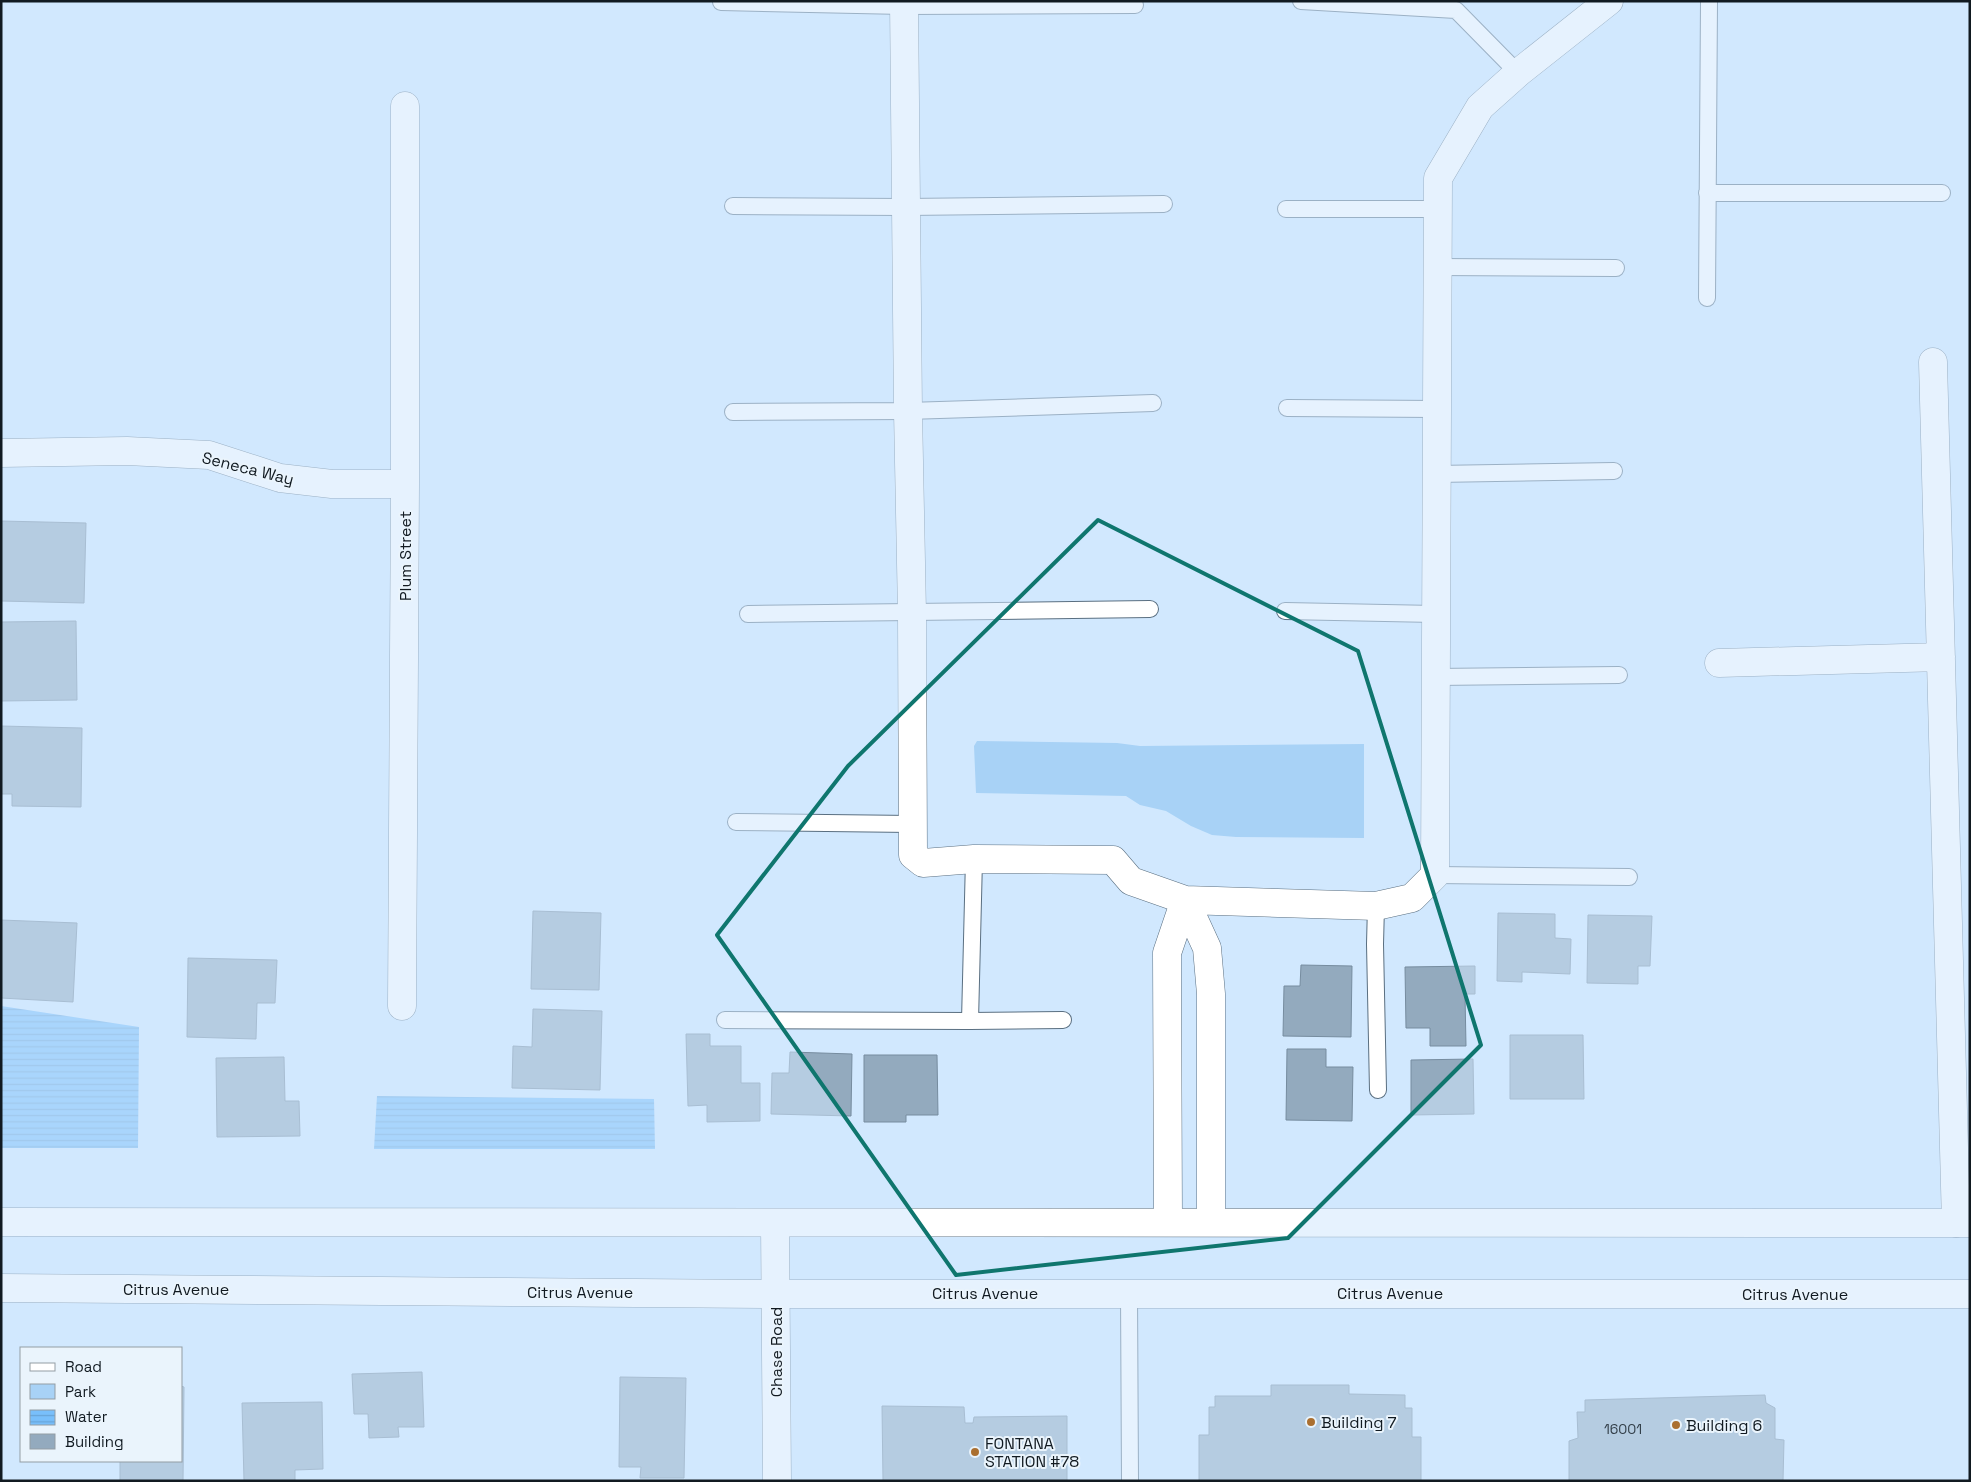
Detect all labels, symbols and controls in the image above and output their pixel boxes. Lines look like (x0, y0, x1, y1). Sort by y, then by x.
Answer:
street label: Seneca Way (200, 447, 296, 490)
street label: Plum Street (395, 511, 416, 601)
street label: Citrus Avenue (123, 1279, 229, 1300)
street label: Citrus Avenue (527, 1282, 633, 1303)
street label: Citrus Avenue (932, 1283, 1038, 1304)
street label: Citrus Avenue (1337, 1283, 1443, 1304)
street label: Citrus Avenue (1742, 1284, 1848, 1305)
street label: Chase Road (766, 1307, 787, 1397)
legend (20, 1347, 182, 1462)
text: Road (65, 1357, 102, 1376)
text: Park (65, 1382, 96, 1401)
text: Water (65, 1407, 108, 1426)
place label: Building 7 (1321, 1412, 1397, 1433)
place label: Building 6 (1686, 1415, 1762, 1436)
marker: Building 7 (1305, 1416, 1317, 1428)
marker: Building 6 (1670, 1419, 1682, 1431)
house number: 16001 (1604, 1420, 1642, 1438)
text: Building (65, 1432, 124, 1451)
place label: FONTANA STATION #78 (985, 1433, 1079, 1472)
marker: FONTANA STATION #78 (969, 1446, 981, 1458)

